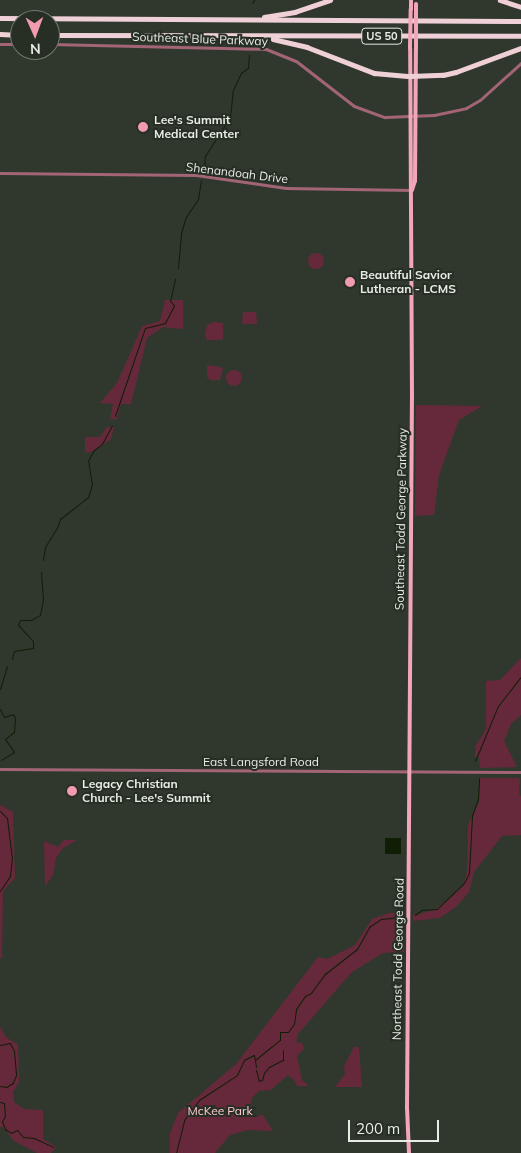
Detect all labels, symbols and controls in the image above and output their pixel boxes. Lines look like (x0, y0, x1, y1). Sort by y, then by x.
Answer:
north arrow (10, 10, 60, 60)
road number: US 50 (361, 28, 403, 44)
street label: Southeast Blue Parkway (132, 29, 268, 49)
text: N (30, 40, 41, 58)
place label: Lee's Summit Medical Center (154, 113, 239, 141)
marker: Lee's Summit Medical Center (136, 120, 150, 134)
street label: Shenandoah Drive (185, 160, 289, 186)
place label: Beautiful Savior Lutheran - LCMS (360, 268, 456, 296)
marker: Beautiful Savior Lutheran - LCMS (344, 276, 356, 288)
street label: Southeast Todd George Parkway (392, 428, 410, 610)
street label: East Langsford Road (203, 755, 319, 769)
place label: Legacy Christian Church - Lee's Summit (82, 777, 211, 805)
marker: Legacy Christian Church - Lee's Summit (66, 785, 78, 797)
street label: Northeast Todd George Road (389, 878, 407, 1040)
park label: McKee Park (187, 1104, 253, 1118)
scale bar (351, 1110, 442, 1142)
text: 200 m (356, 1119, 400, 1138)

